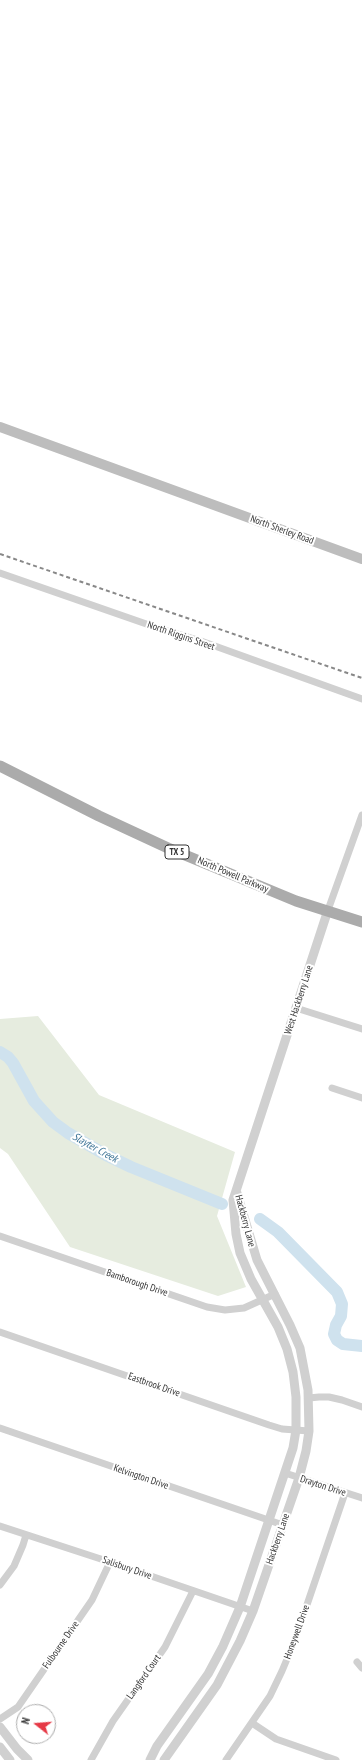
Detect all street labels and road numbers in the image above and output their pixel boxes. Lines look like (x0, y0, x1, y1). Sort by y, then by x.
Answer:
street label: North Sherley Road (249, 513, 315, 547)
street label: North Riggins Street (146, 619, 216, 653)
road number: TX 5 (165, 845, 189, 859)
street label: North Powell Parkway (196, 855, 270, 895)
street label: West Hackberry Lane (282, 964, 316, 1036)
street label: Hackberry Lane (232, 1194, 258, 1248)
street label: Bamborough Drive (105, 1267, 169, 1299)
street label: Eastbrook Drive (126, 1370, 182, 1400)
street label: Kelvington Drive (112, 1462, 170, 1492)
street label: Drayton Drive (299, 1473, 347, 1499)
street label: Hackberry Lane (264, 1512, 292, 1566)
street label: Salisbury Drive (101, 1554, 153, 1582)
street label: Honeywell Drive (282, 1603, 312, 1661)
street label: Fulbourne Drive (40, 1619, 82, 1671)
street label: Langford Court (124, 1653, 164, 1701)

